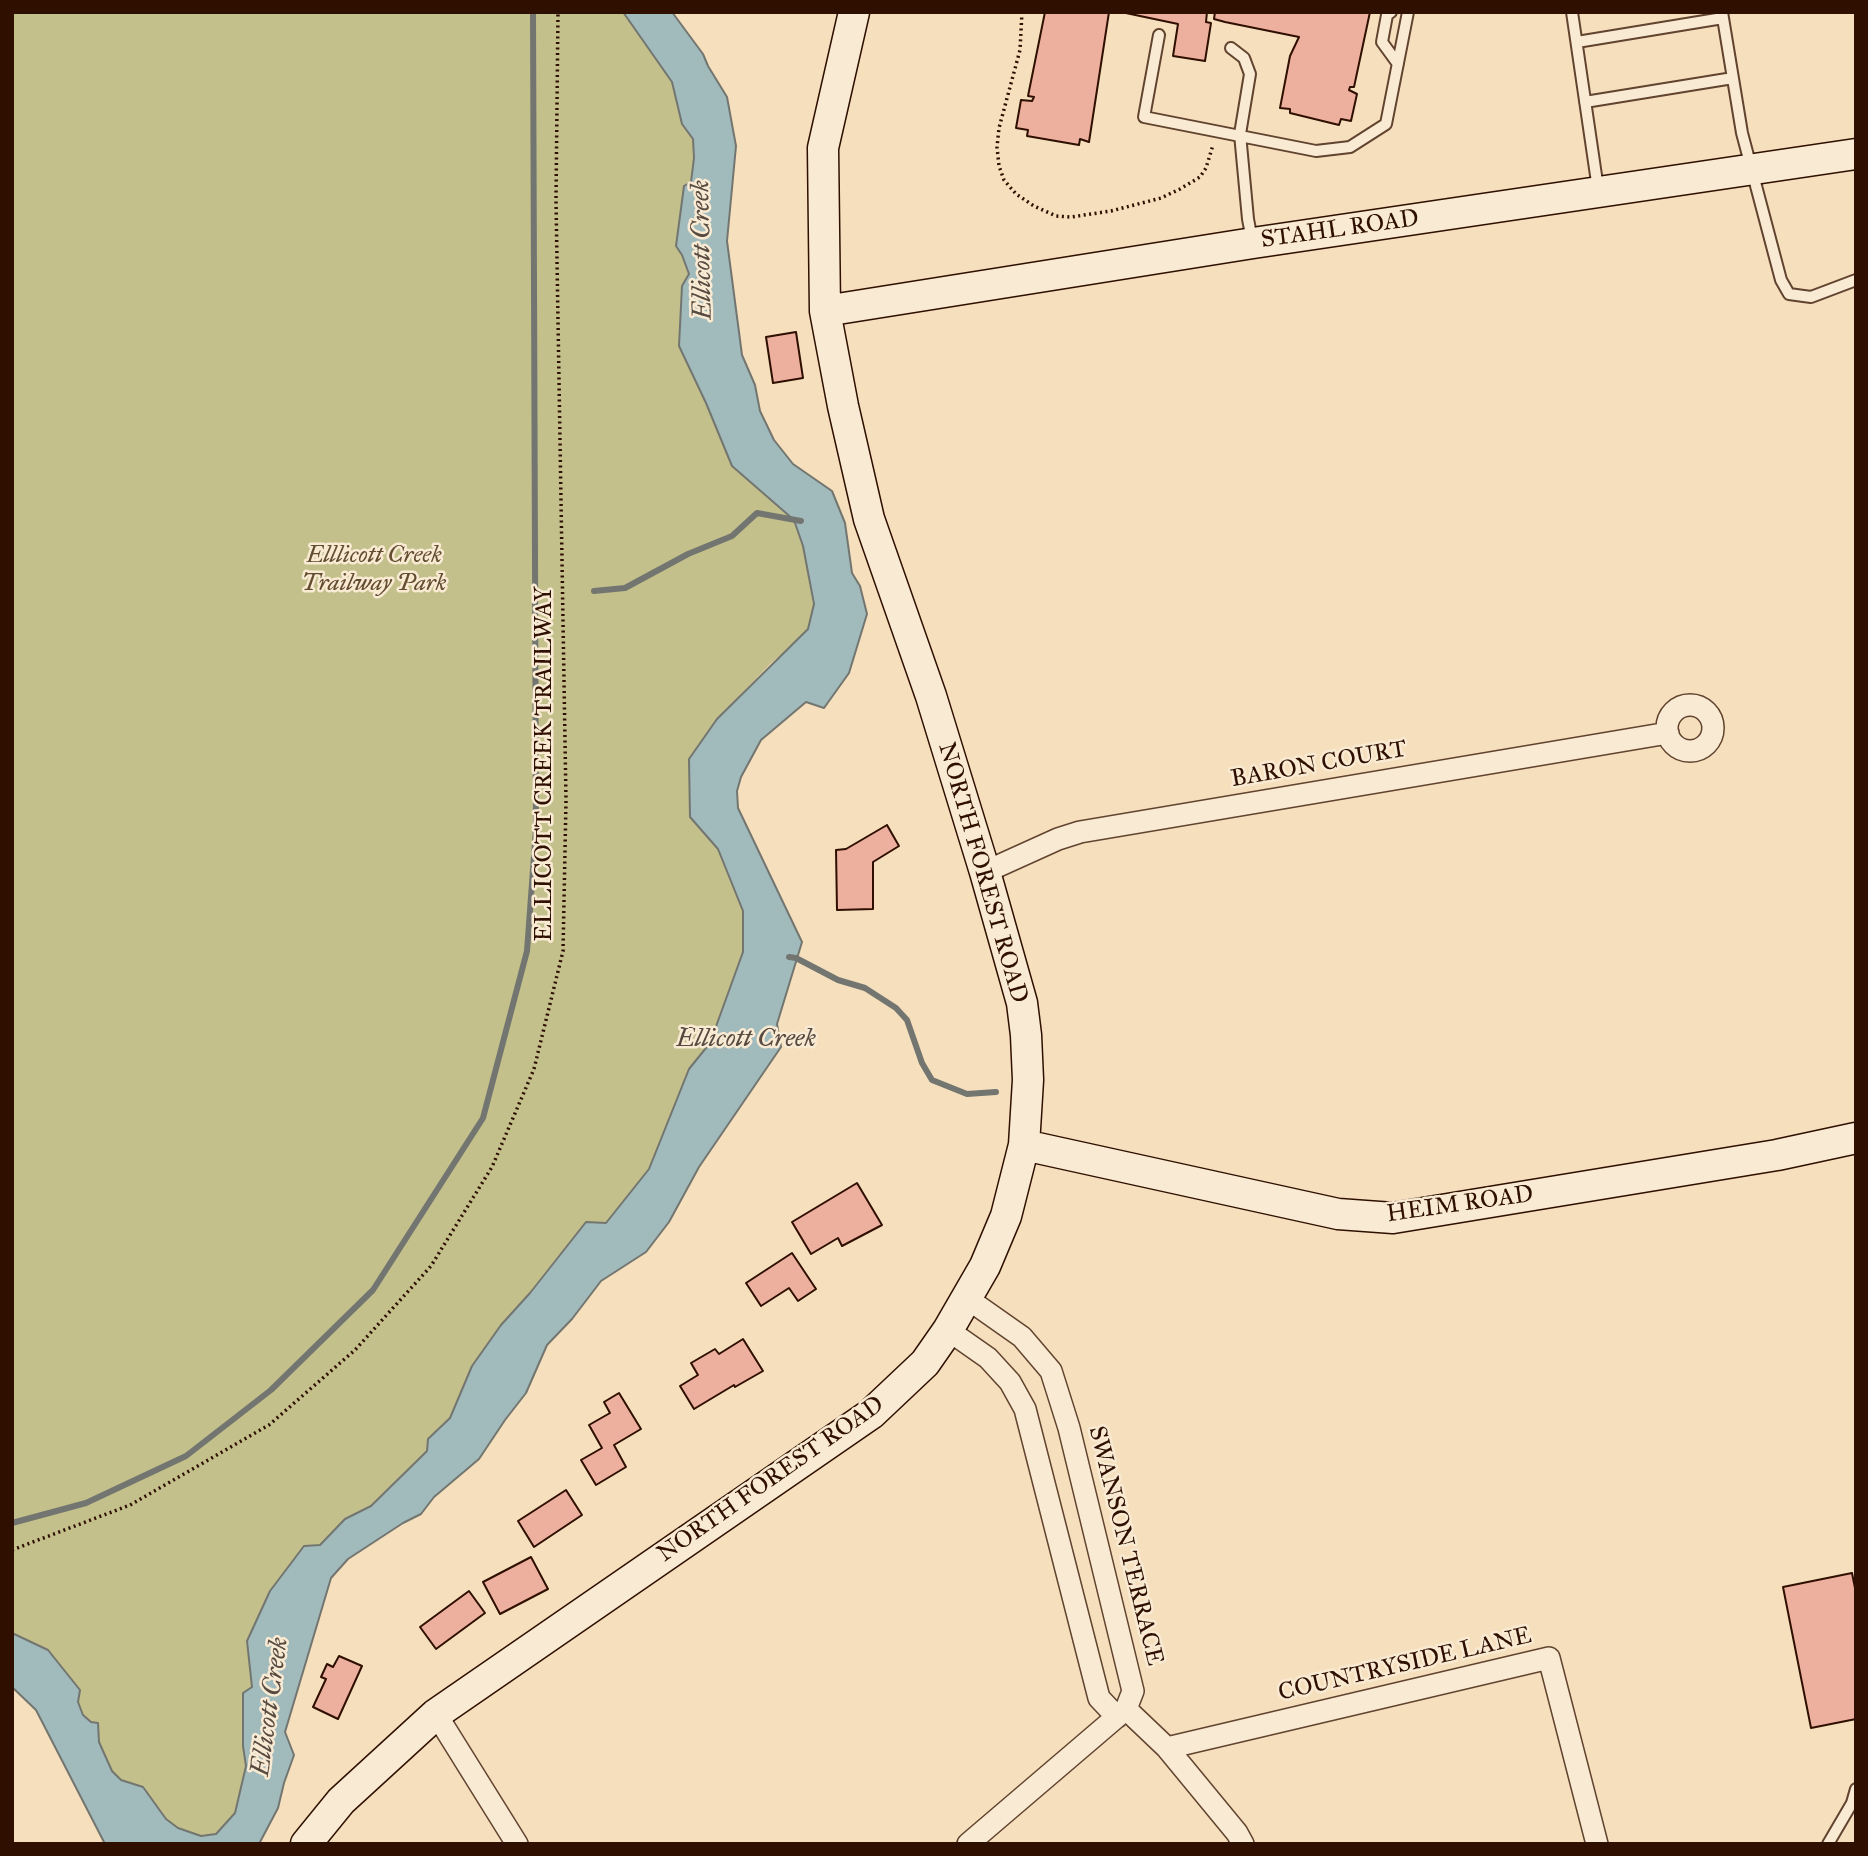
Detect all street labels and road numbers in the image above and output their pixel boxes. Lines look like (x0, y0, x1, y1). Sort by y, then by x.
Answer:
street label: STAHL ROAD (1259, 205, 1421, 255)
street label: ELLICOTT CREEK TRAILWAY (531, 587, 559, 941)
street label: BARON COURT (1229, 735, 1409, 795)
street label: NORTH FOREST ROAD (931, 739, 1033, 1007)
street label: HEIM ROAD (1385, 1180, 1535, 1230)
street label: NORTH FOREST ROAD (652, 1391, 890, 1569)
street label: SWANSON TERRACE (1081, 1423, 1169, 1669)
street label: COUNTRYSIDE LANE (1276, 1622, 1534, 1708)

